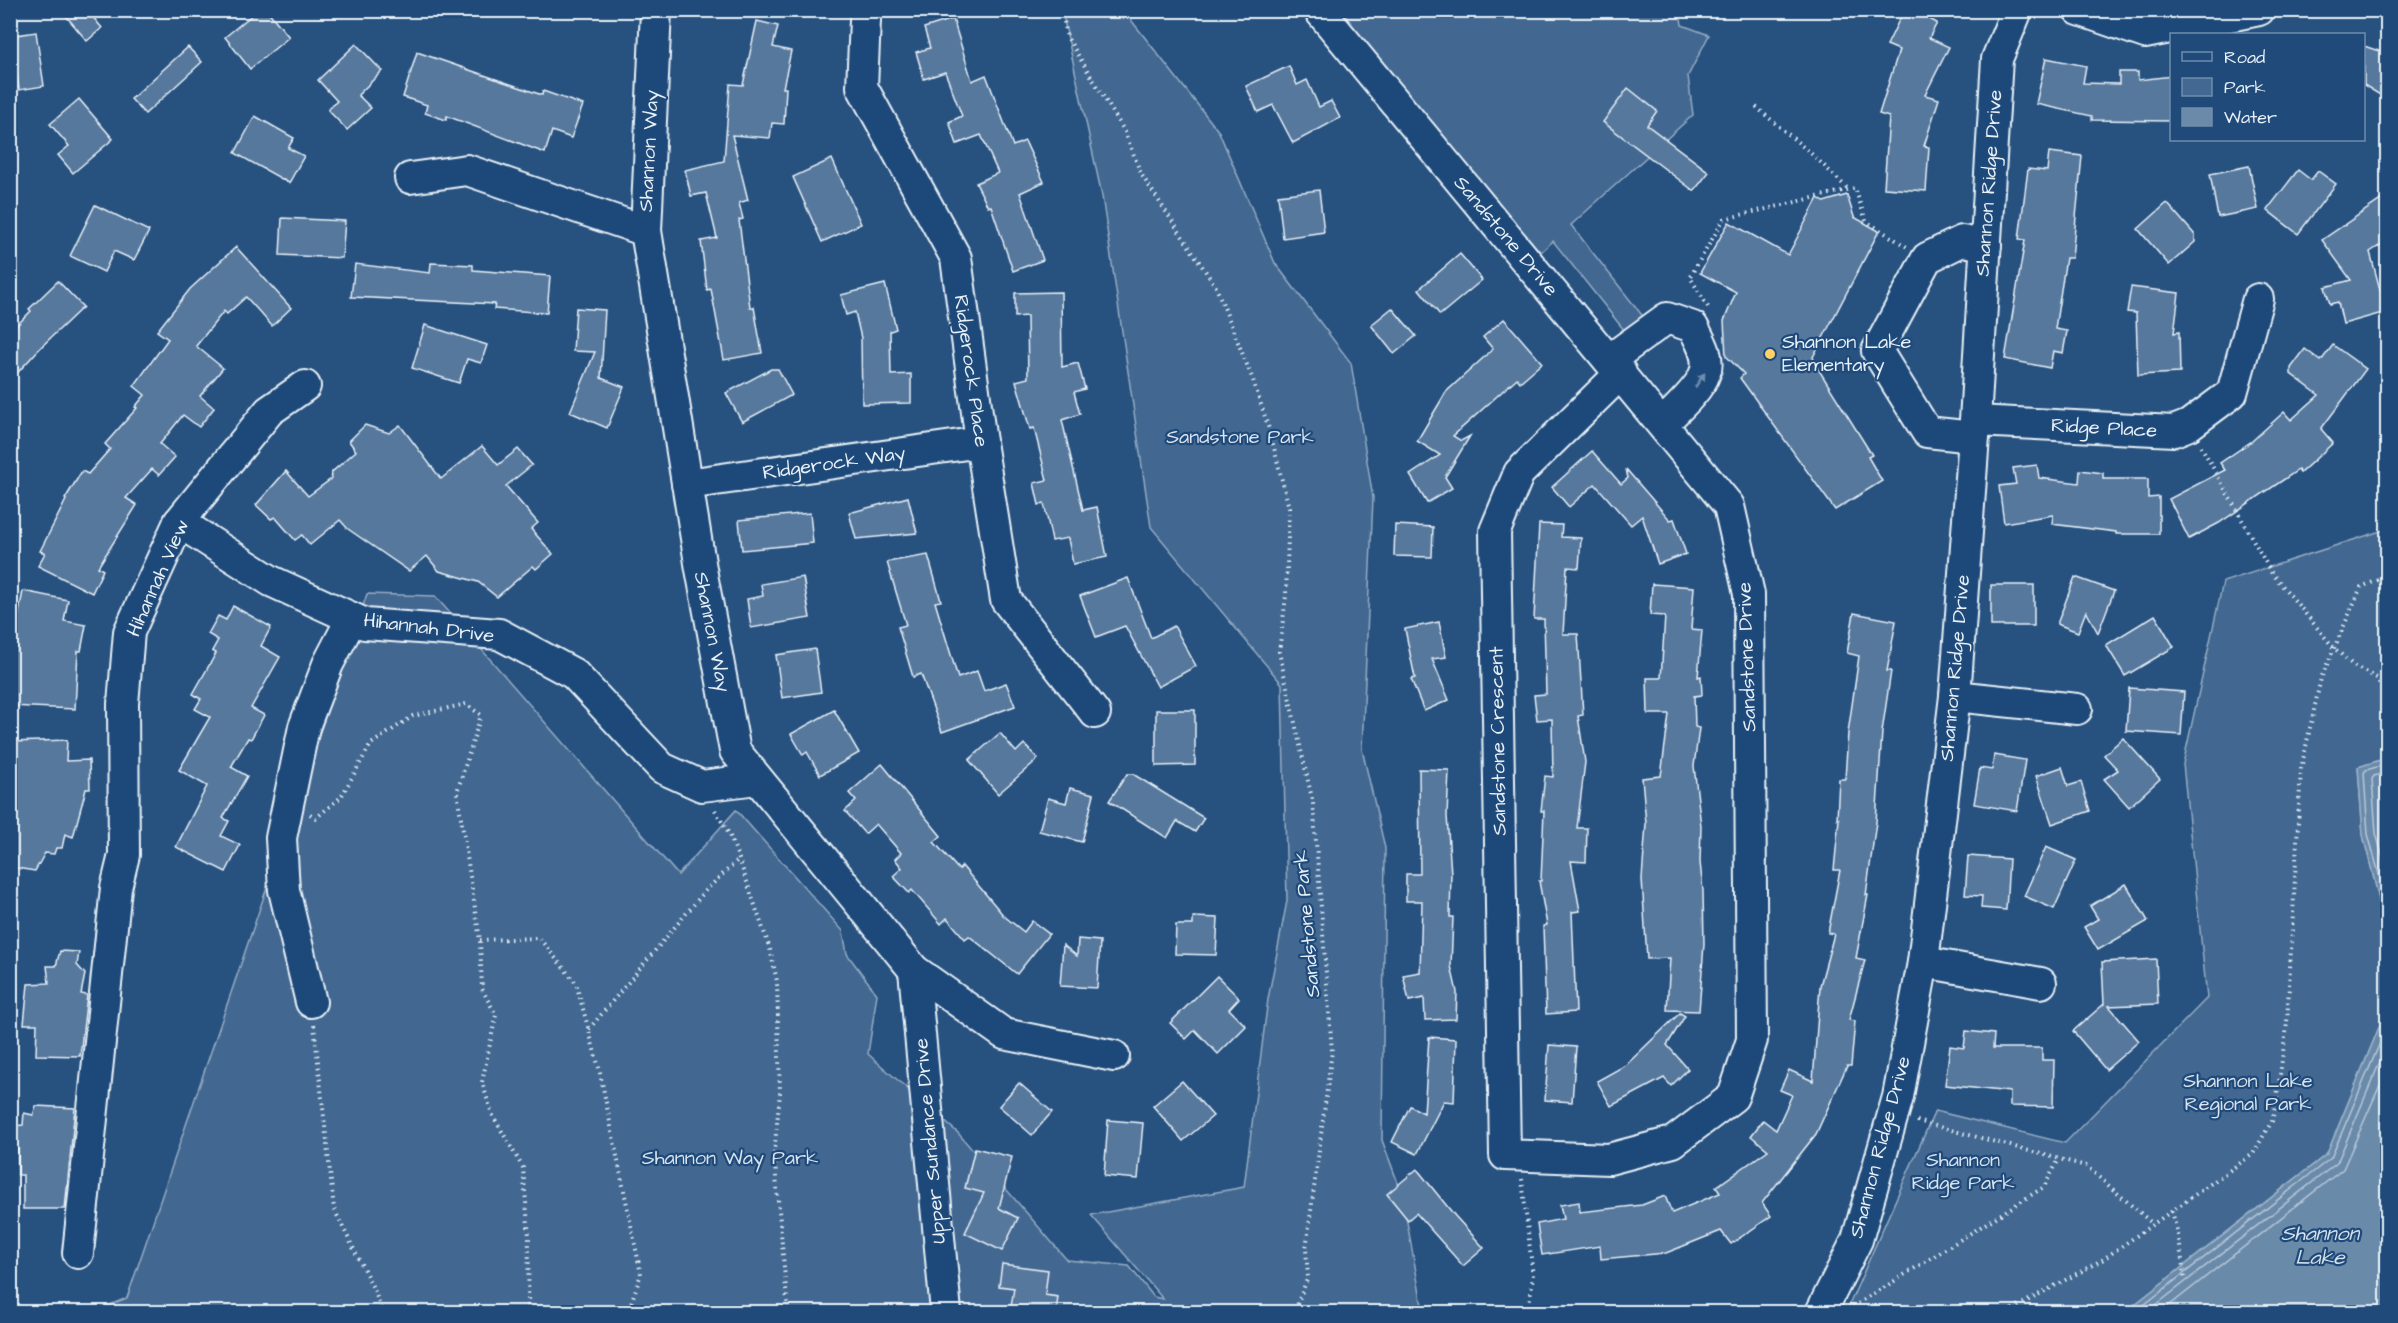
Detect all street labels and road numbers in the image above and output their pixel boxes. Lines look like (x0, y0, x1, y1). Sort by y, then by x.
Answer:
street label: Shannon Way (632, 89, 667, 213)
street label: Shannon Ridge Drive (1969, 89, 2011, 277)
street label: Sandstone Drive (1447, 170, 1565, 302)
street label: Ridgerock Place (945, 293, 996, 449)
street label: Ridge Place (2050, 411, 2158, 446)
street label: Ridgerock Way (761, 439, 907, 488)
street label: Hihannah View (120, 515, 196, 641)
street label: Shannon Way (686, 569, 737, 695)
street label: Shannon Ridge Drive (1933, 573, 1978, 762)
street label: Sandstone Drive (1730, 582, 1764, 732)
street label: Hihannah Drive (362, 606, 496, 650)
street label: Sandstone Crescent (1482, 646, 1514, 836)
street label: Sandstone Park (1287, 849, 1327, 999)
street label: Upper Sundance Drive (907, 1037, 953, 1245)
street label: Shannon Ridge Drive (1842, 1053, 1919, 1241)

